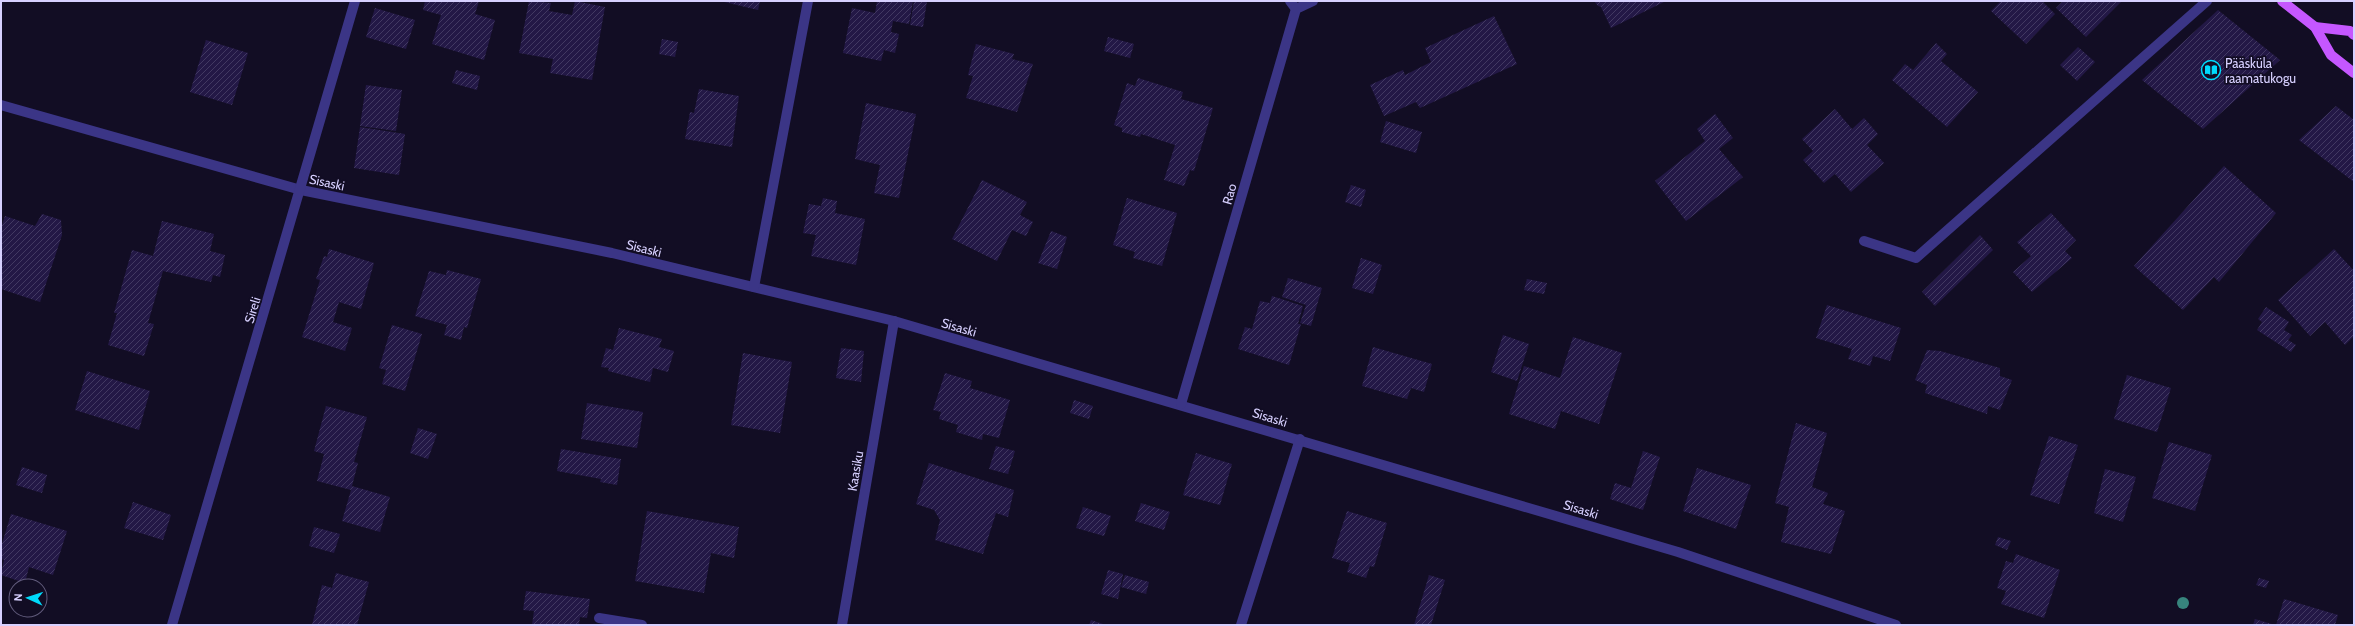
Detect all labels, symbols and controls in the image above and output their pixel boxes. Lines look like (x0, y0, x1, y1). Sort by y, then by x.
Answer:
place label: Pääsküla raamatukogu (2225, 55, 2296, 86)
library icon: Pääsküla raamatukogu (2200, 59, 2222, 81)
street label: Sisaski (308, 170, 346, 194)
street label: Rao (1218, 182, 1240, 206)
street label: Sisaski (625, 236, 663, 260)
street label: Sireli (240, 295, 264, 325)
street label: Sisaski (940, 314, 978, 340)
street label: Sisaski (1251, 404, 1289, 430)
street label: Kaasiku (844, 449, 866, 492)
street label: Sisaski (1562, 496, 1600, 522)
north arrow (8, 578, 48, 618)
text: N (11, 593, 25, 602)

